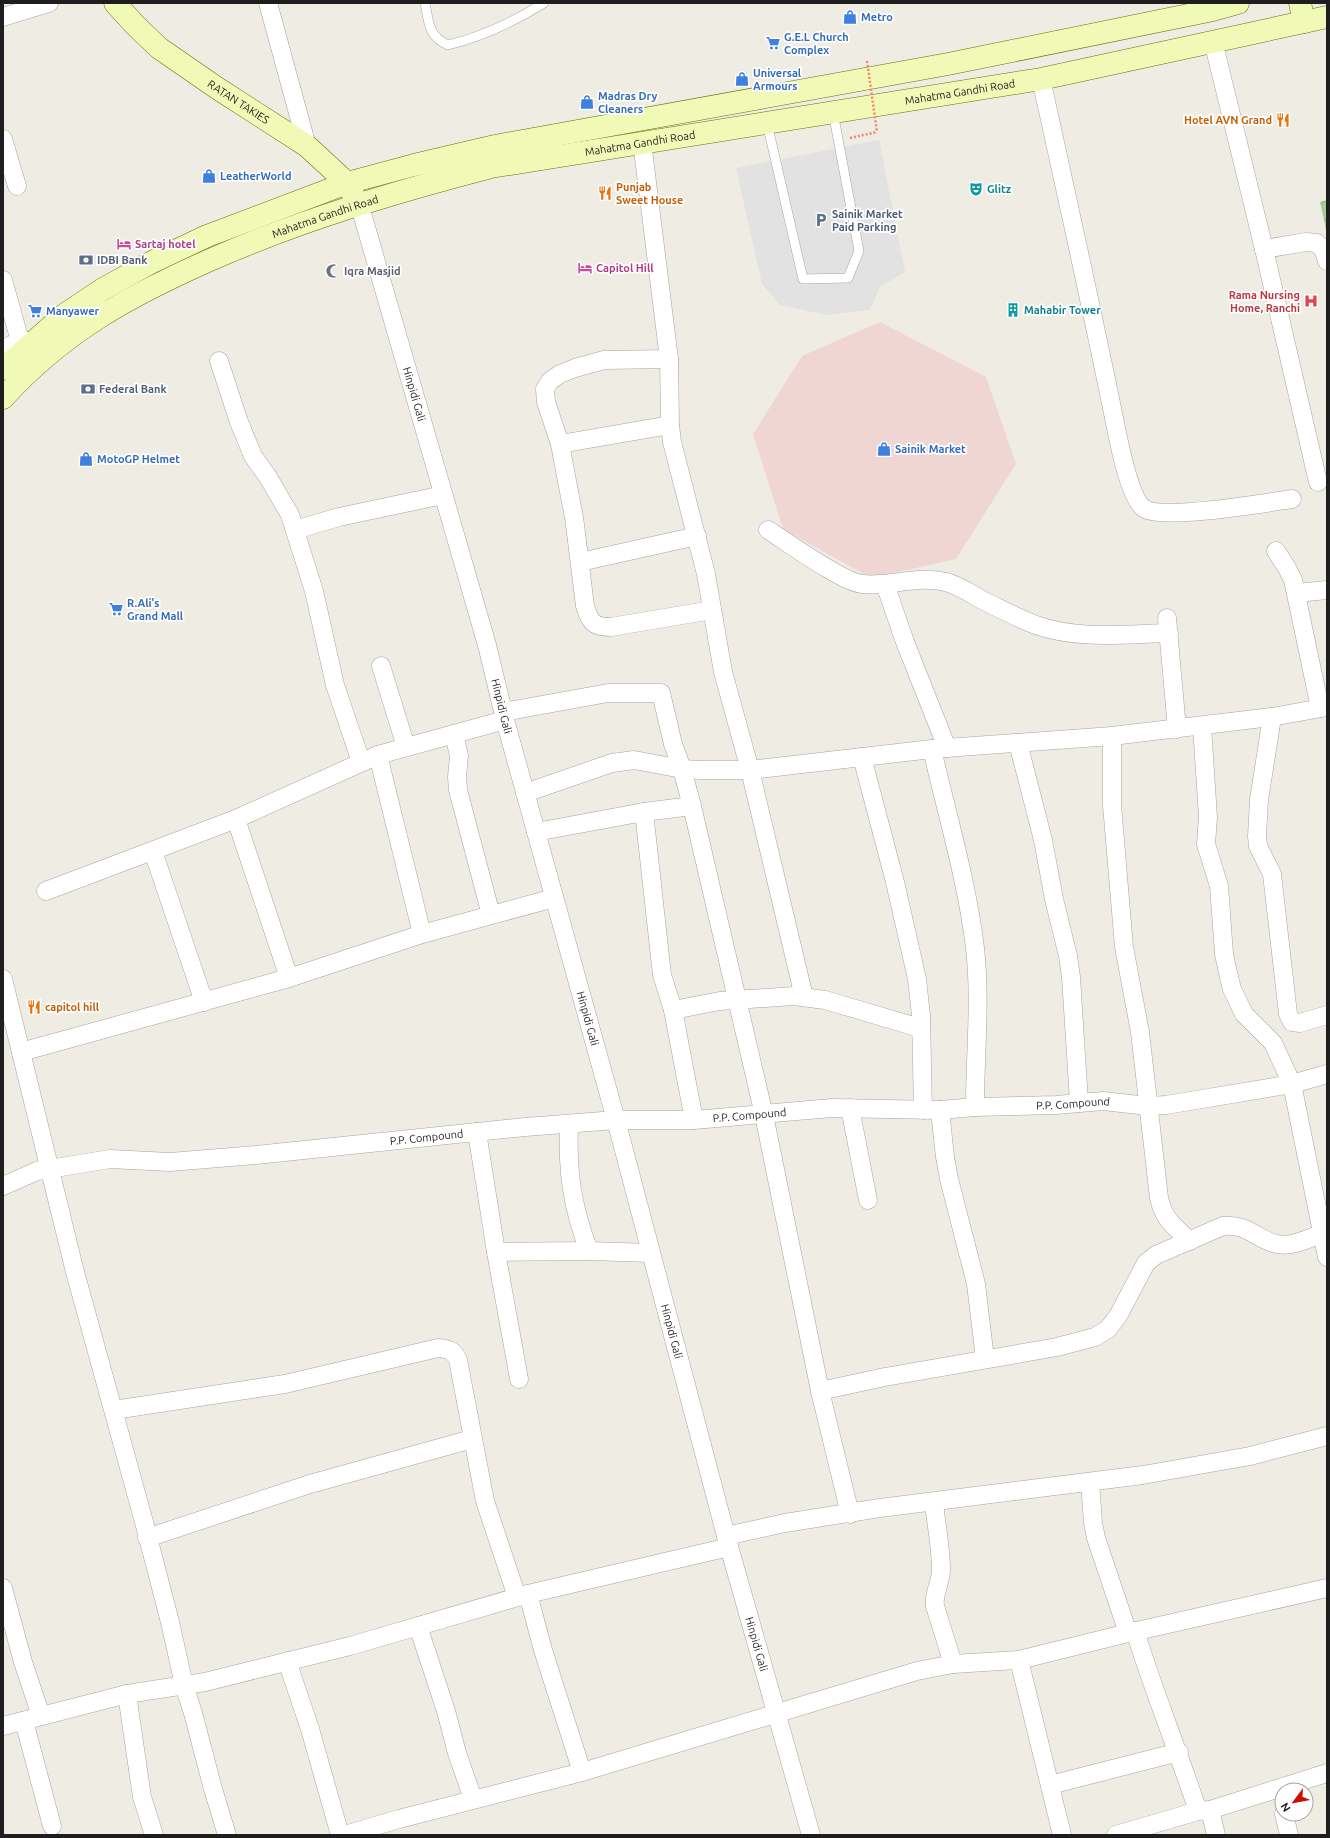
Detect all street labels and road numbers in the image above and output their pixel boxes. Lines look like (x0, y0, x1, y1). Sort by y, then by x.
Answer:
street label: RATAN TAKIES (205, 77, 272, 126)
street label: Mahatma Gandhi Road (904, 77, 1016, 107)
street label: Mahatma Gandhi Road (584, 128, 696, 158)
street label: Mahatma Gandhi Road (270, 193, 380, 240)
street label: Hinpidi Gali (401, 366, 428, 423)
street label: Hinpidi Gali (489, 677, 514, 735)
street label: Hinpidi Gali (575, 990, 601, 1047)
street label: P.P. Compound (1036, 1095, 1110, 1111)
street label: P.P. Compound (712, 1106, 787, 1124)
street label: P.P. Compound (389, 1127, 464, 1147)
street label: Hinpidi Gali (659, 1303, 685, 1360)
street label: Hinpidi Gali (743, 1615, 770, 1673)

